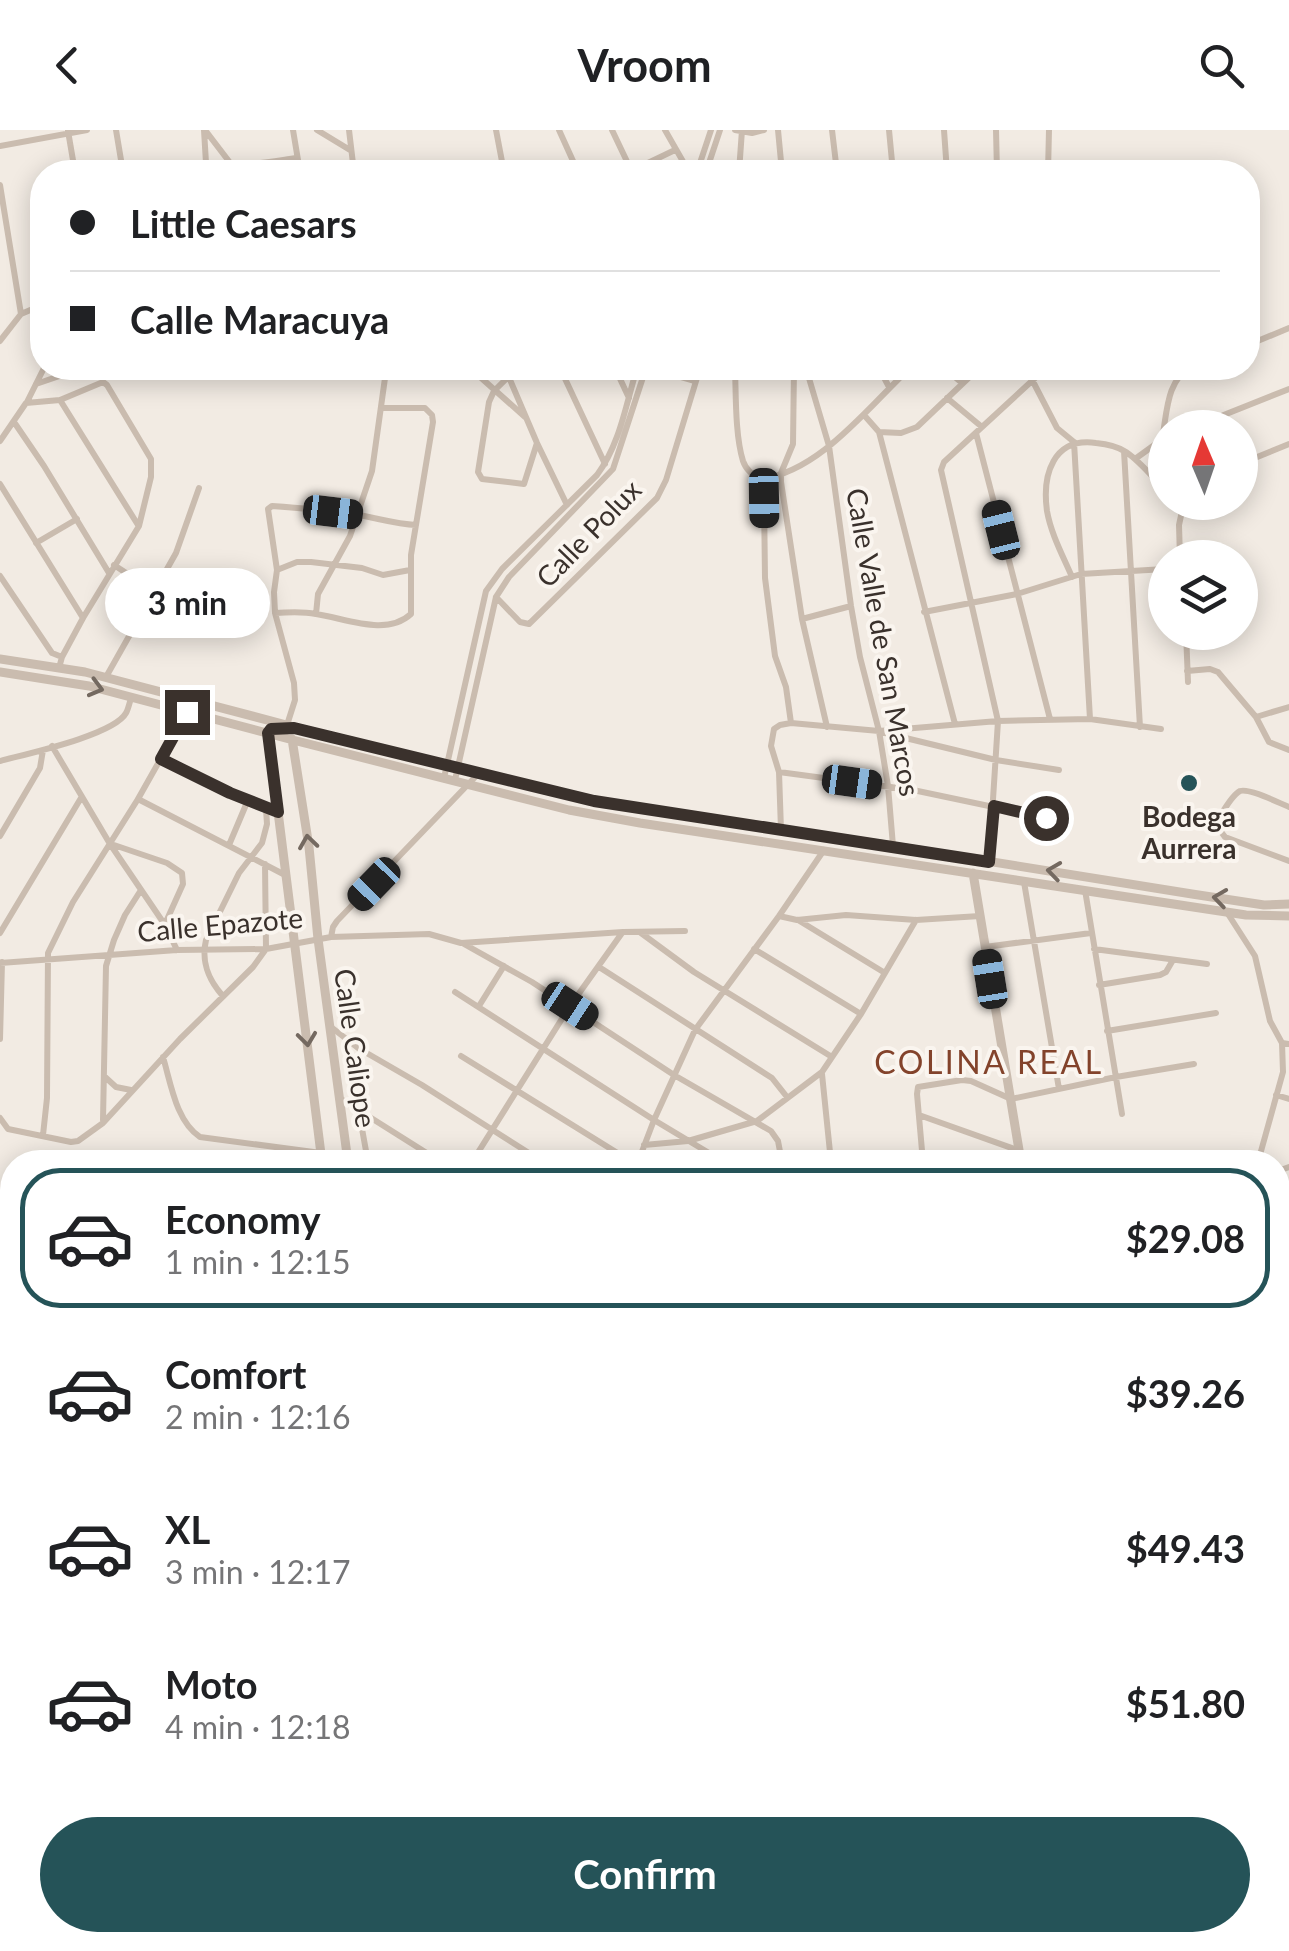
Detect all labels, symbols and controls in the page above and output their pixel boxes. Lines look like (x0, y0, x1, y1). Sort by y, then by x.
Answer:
icon: back (40, 38, 95, 93)
text: Vroom (577, 38, 712, 92)
icon: search (1194, 38, 1249, 93)
text: Little Caesars (130, 200, 357, 246)
text: Calle Maracuya (130, 296, 389, 342)
north arrow (1148, 410, 1258, 520)
map controls (1148, 410, 1258, 650)
car (748, 468, 780, 528)
street label: Calle Polux (529, 472, 647, 594)
street label: Calle Valle de San Marcos (840, 485, 928, 799)
car (301, 493, 365, 531)
car (979, 497, 1023, 563)
button: layers (1148, 540, 1258, 650)
callout: 3 min (104, 567, 270, 637)
text: 3 min (148, 583, 227, 622)
one-way arrow (87, 677, 104, 698)
route end (165, 690, 210, 735)
car (820, 763, 884, 801)
marker: Bodega Aurrera (1178, 772, 1200, 794)
route start (1024, 796, 1069, 841)
place label: Bodega Aurrera (1141, 799, 1236, 865)
one-way arrow (298, 834, 319, 850)
car (342, 852, 406, 916)
one-way arrow (1046, 862, 1062, 883)
one-way arrow (1211, 889, 1228, 910)
street label: Calle Epazote (136, 900, 304, 948)
car (970, 947, 1010, 1011)
street label: Calle Caliope (328, 966, 384, 1130)
car (537, 977, 603, 1035)
one-way arrow (296, 1031, 317, 1047)
district label: COLINA REAL (874, 1042, 1104, 1081)
icon: car (45, 1193, 135, 1283)
text: Economy (165, 1196, 320, 1242)
text: $29.08 (1126, 1215, 1245, 1261)
text: 1 min · 12:15 (165, 1242, 351, 1281)
icon: car (45, 1348, 135, 1438)
text: Comfort (165, 1351, 306, 1397)
text: $39.26 (1126, 1370, 1245, 1416)
text: 2 min · 12:16 (165, 1397, 351, 1436)
icon: car (45, 1503, 135, 1593)
text: XL (165, 1506, 210, 1552)
text: $49.43 (1126, 1525, 1245, 1571)
text: 3 min · 12:17 (165, 1552, 351, 1591)
icon: car (45, 1658, 135, 1748)
text: Moto (165, 1661, 258, 1707)
text: $51.80 (1126, 1680, 1245, 1726)
text: 4 min · 12:18 (165, 1707, 351, 1746)
button: Confirm (40, 1817, 1250, 1932)

